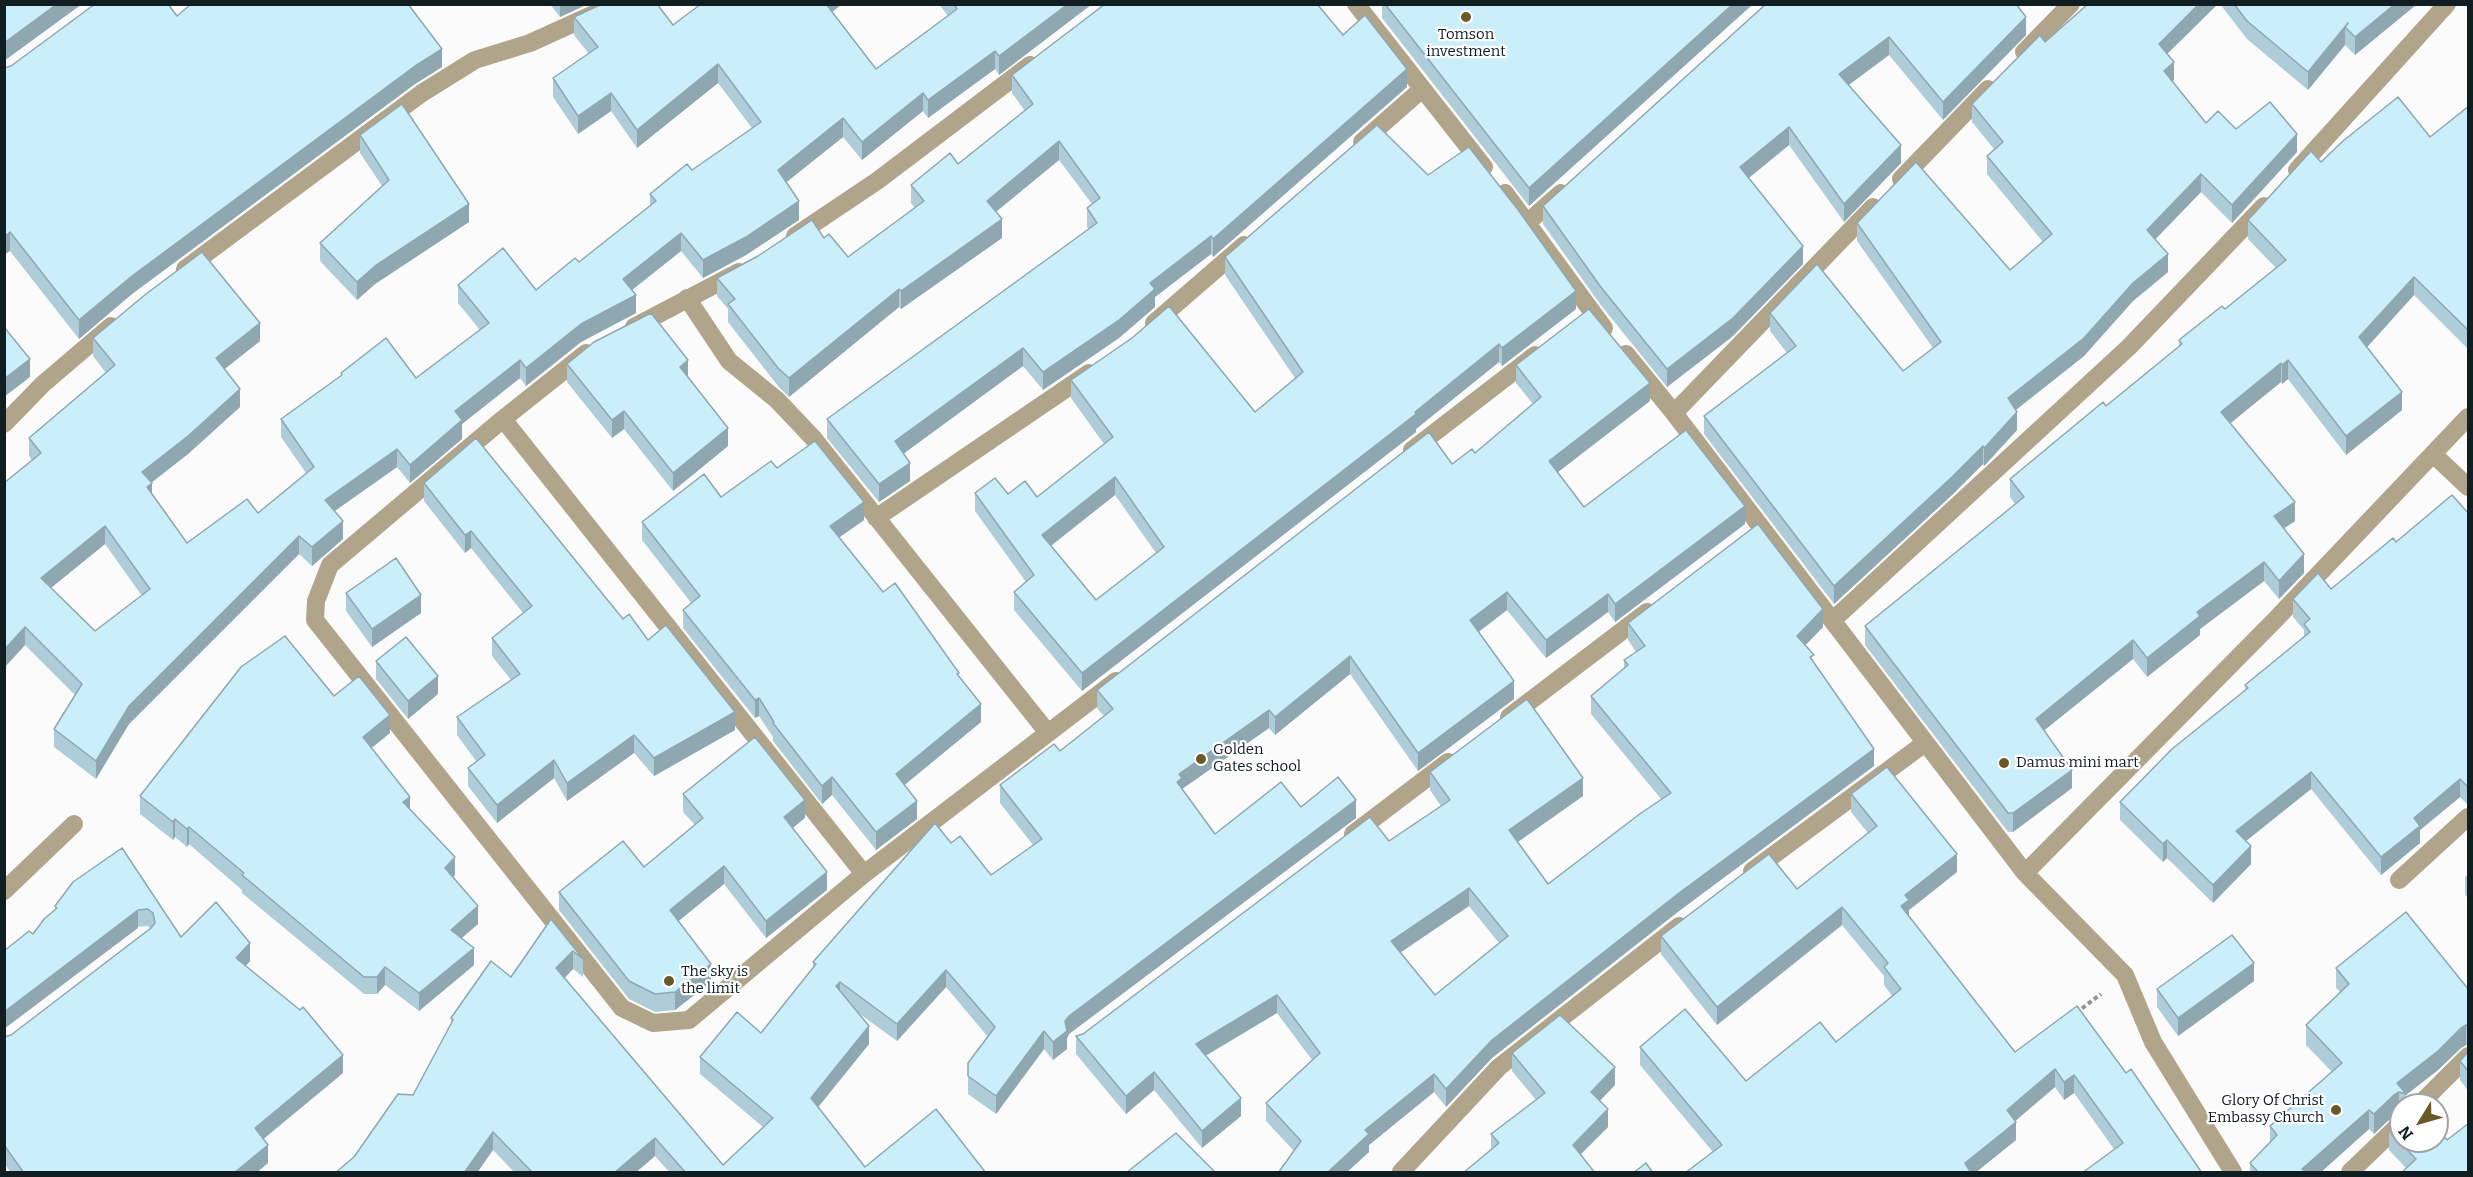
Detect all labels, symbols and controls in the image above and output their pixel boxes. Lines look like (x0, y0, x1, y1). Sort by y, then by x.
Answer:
marker: Tomson investment (1459, 10, 1473, 24)
place label: Tomson investment (1426, 26, 1506, 61)
place label: Golden Gates school (1213, 741, 1301, 776)
marker: Golden Gates school (1194, 752, 1208, 766)
place label: Damus mini mart (2016, 754, 2139, 772)
marker: Damus mini mart (1997, 756, 2011, 770)
place label: The sky is the limit (681, 963, 748, 998)
marker: The sky is the limit (662, 974, 676, 988)
place label: Glory Of Christ Embassy Church (2208, 1092, 2324, 1127)
north arrow (2389, 1093, 2449, 1153)
marker: Glory Of Christ Embassy Church (2329, 1103, 2343, 1117)
text: N (2395, 1122, 2417, 1144)

